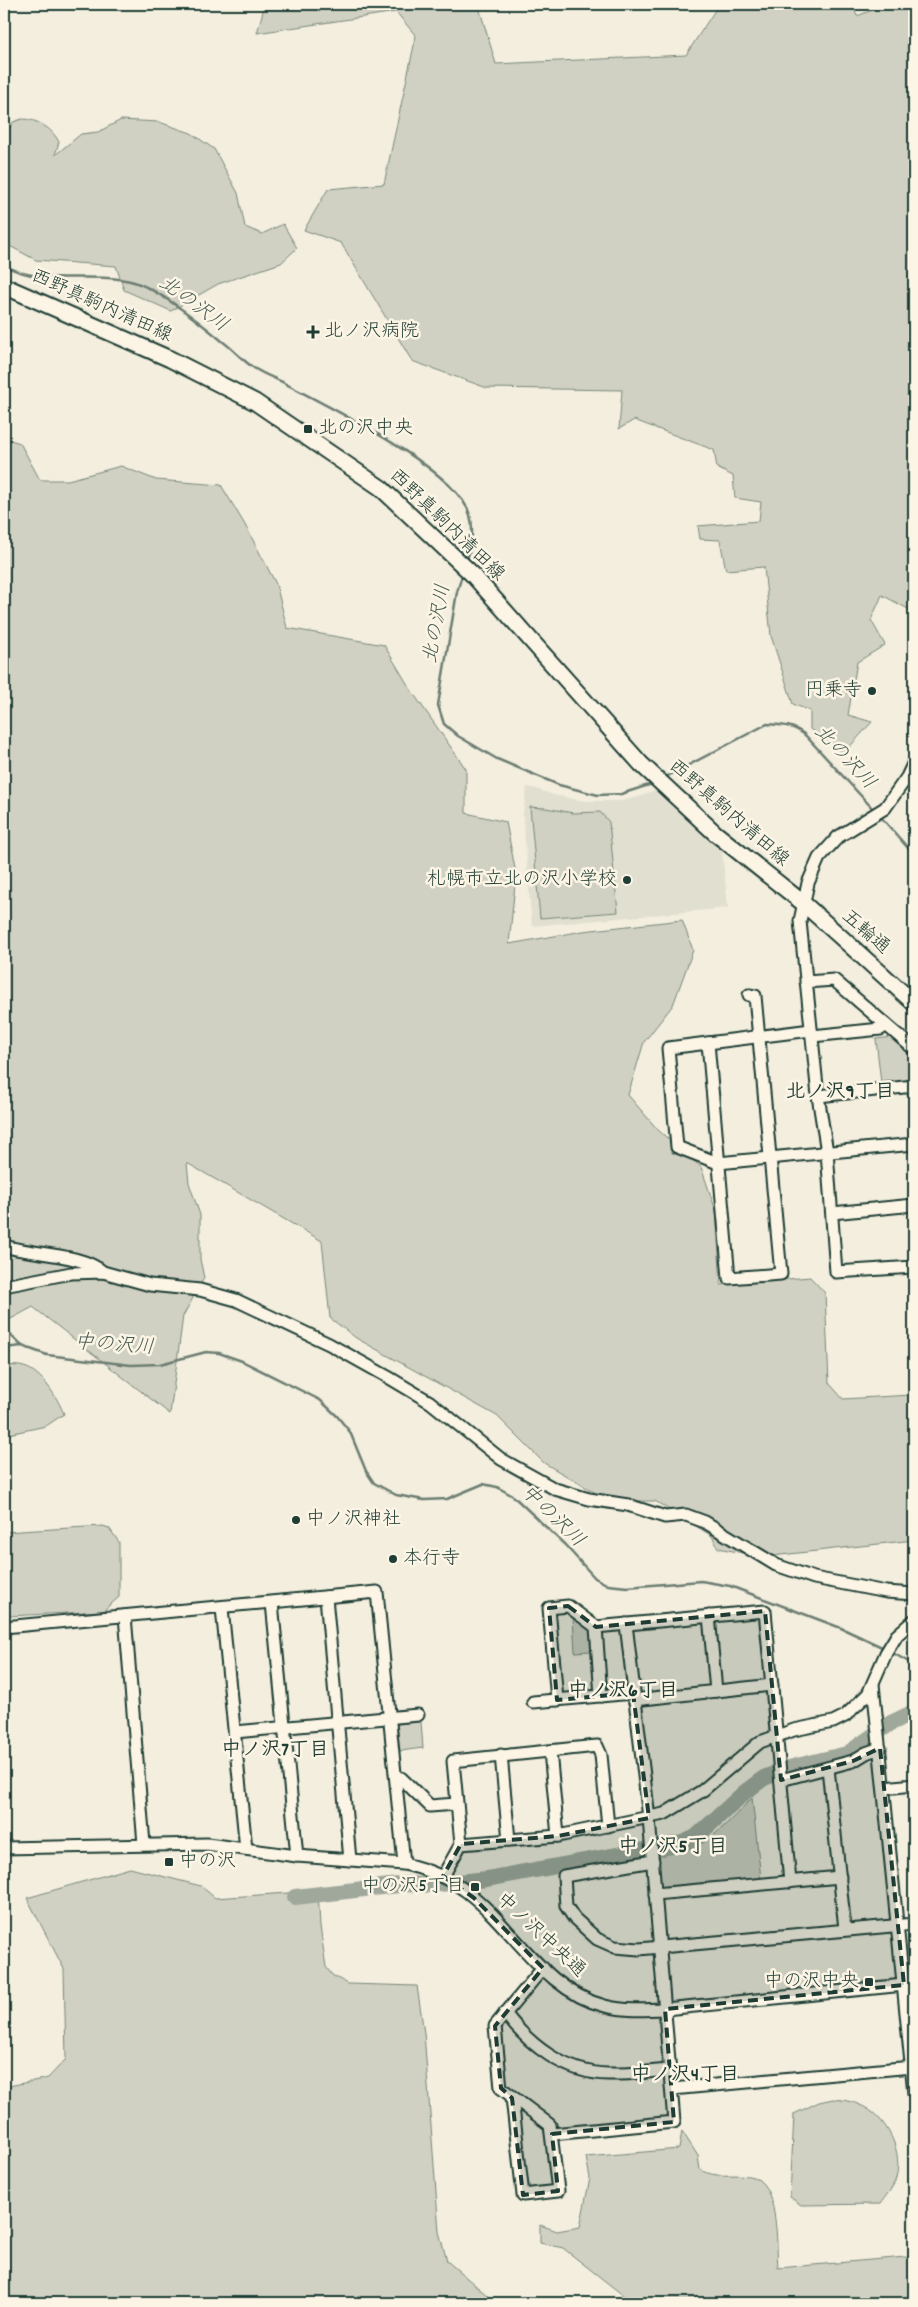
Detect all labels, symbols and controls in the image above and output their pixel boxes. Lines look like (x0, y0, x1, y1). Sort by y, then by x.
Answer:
street label: 西野真駒内清田線 (26, 264, 176, 350)
water label: 北の沢川 (152, 270, 234, 340)
place label: 北ノ沢病院 (324, 319, 419, 346)
marker: 北ノ沢病院 (306, 325, 320, 339)
place label: 北の沢中央 (318, 416, 413, 443)
marker: 北の沢中央 (302, 423, 314, 435)
street label: 西野真駒内清田線 (382, 463, 510, 589)
water label: 北の沢川 (417, 582, 459, 666)
place label: 円乗寺 (805, 678, 862, 705)
marker: 円乗寺 (866, 685, 878, 697)
water label: 北の沢川 (806, 719, 882, 797)
street label: 西野真駒内清田線 (662, 754, 794, 874)
place label: 札幌市立北の沢小学校 (427, 867, 617, 894)
marker: 札幌市立北の沢小学校 (621, 874, 633, 886)
street label: 五輪通 (835, 904, 895, 962)
district label: 北ノ沢9丁目 (785, 1079, 895, 1107)
water label: 中の沢川 (73, 1329, 155, 1363)
water label: 中の沢川 (514, 1479, 590, 1555)
place label: 中ノ沢神社 (306, 1507, 401, 1534)
marker: 中ノ沢神社 (290, 1514, 302, 1526)
place label: 本行寺 (403, 1546, 460, 1573)
marker: 本行寺 (387, 1553, 399, 1565)
district label: 中ノ沢6丁目 (568, 1678, 678, 1706)
district label: 中ノ沢7丁目 (221, 1737, 329, 1765)
district label: 中ノ沢5丁目 (618, 1834, 728, 1862)
place label: 中の沢 (179, 1849, 236, 1876)
marker: 中の沢 (163, 1856, 175, 1868)
place label: 中の沢5丁目 (361, 1874, 465, 1901)
marker: 中の沢5丁目 (469, 1881, 481, 1893)
street label: 中ノ沢中央通 (489, 1887, 591, 1985)
place label: 中の沢中央 (764, 1969, 859, 1996)
marker: 中の沢中央 (863, 1976, 875, 1988)
district label: 中ノ沢4丁目 (631, 2062, 739, 2090)

